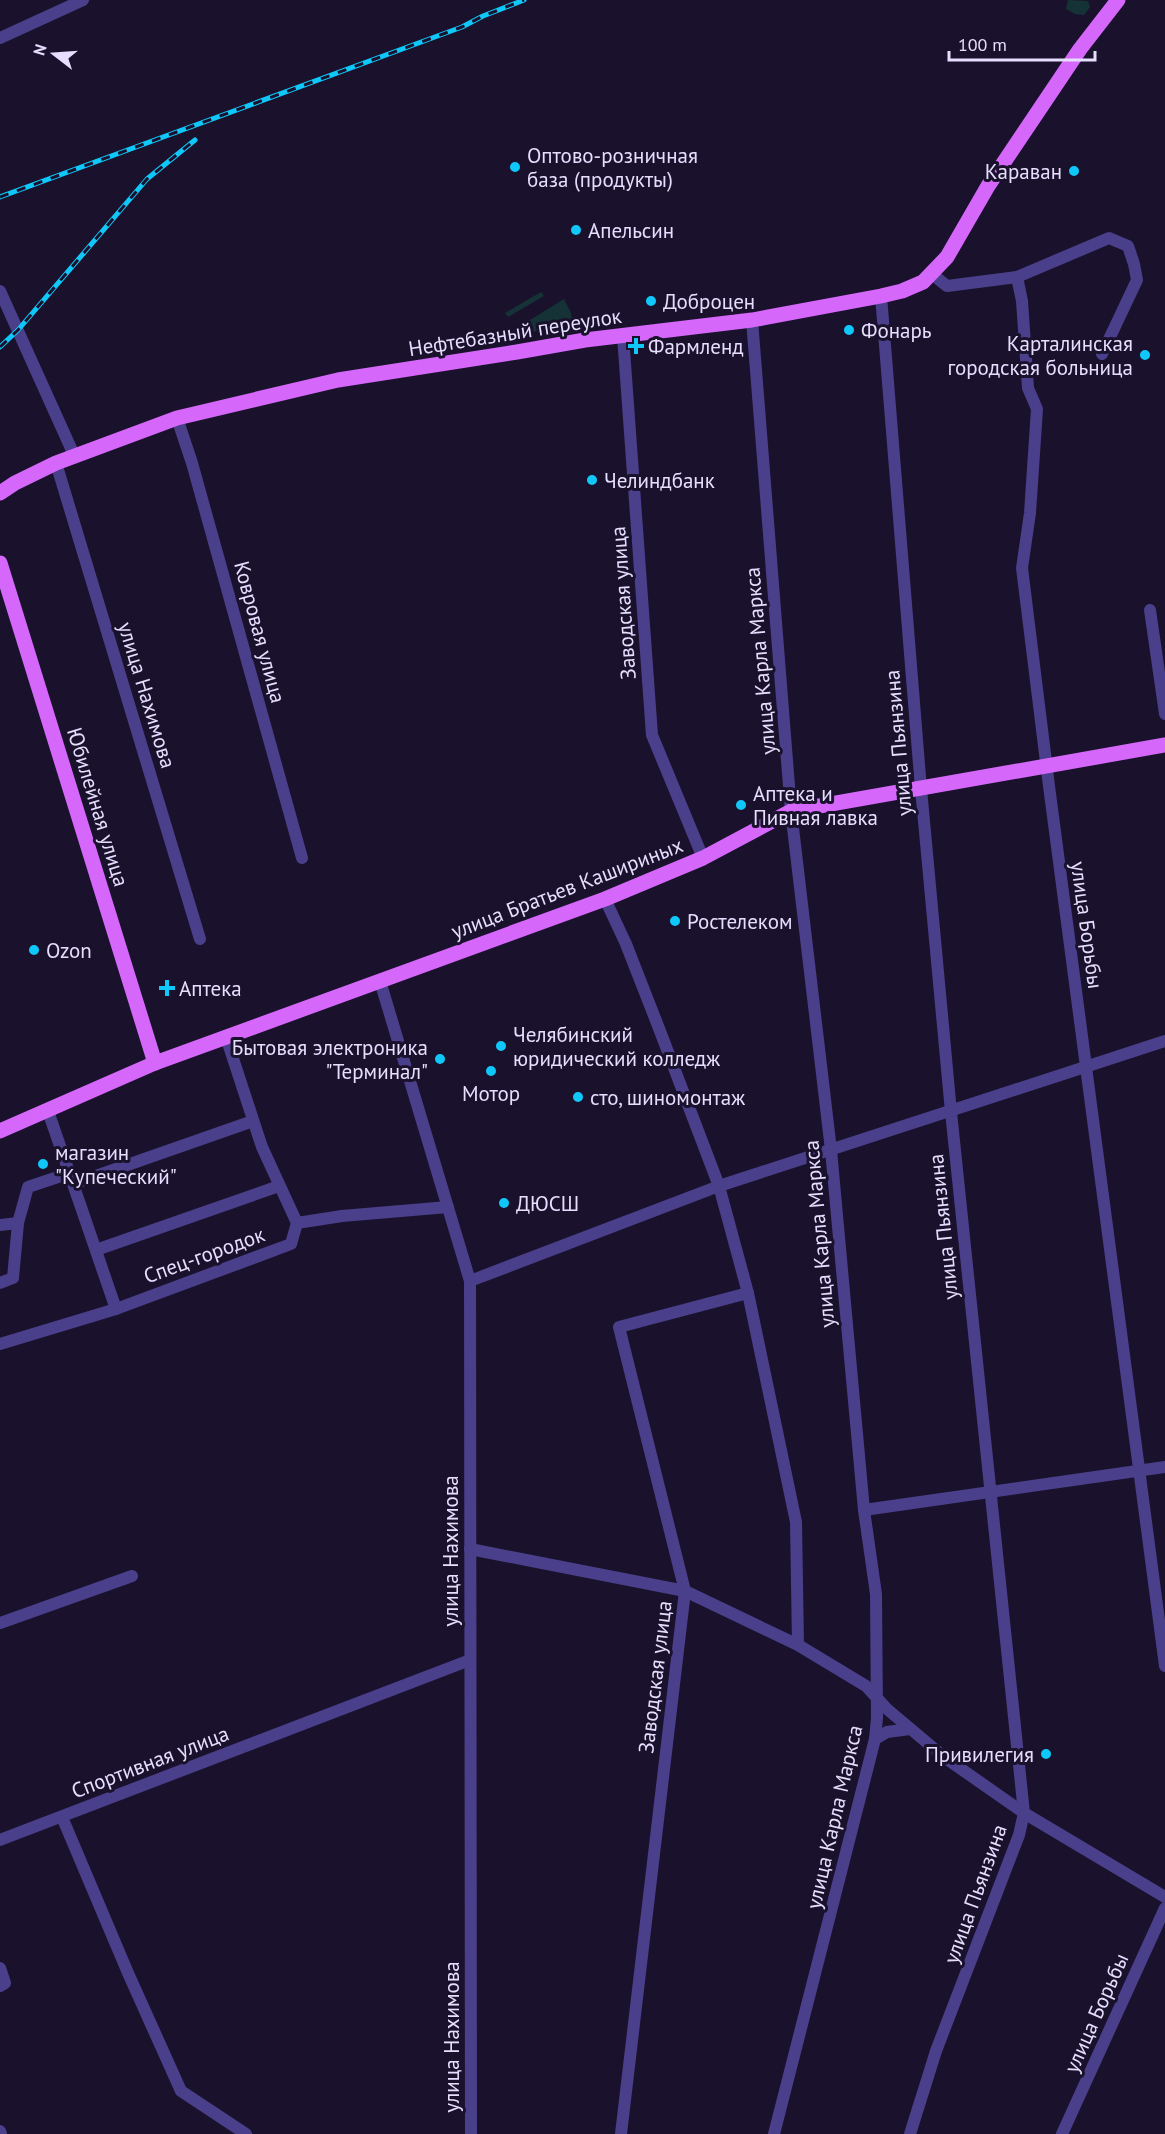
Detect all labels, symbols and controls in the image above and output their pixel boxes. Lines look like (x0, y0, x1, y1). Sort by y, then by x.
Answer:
north arrow (24, 24, 84, 84)
scale bar (949, 24, 1094, 62)
text: 100 m (958, 33, 1007, 56)
text: N (29, 42, 51, 58)
place label: Оптово-розничная база (продукты) (527, 142, 698, 193)
place label: Караван (985, 158, 1062, 185)
marker: Оптово-розничная база (продукты) (508, 160, 522, 174)
marker: Караван (1067, 164, 1081, 178)
place label: Апельсин (588, 217, 674, 244)
marker: Апельсин (569, 223, 583, 237)
place label: Доброцен (663, 288, 755, 315)
marker: Доброцен (644, 294, 658, 308)
street label: Нефтебазный переулок (407, 302, 623, 362)
place label: Фонарь (861, 317, 932, 344)
marker: Фонарь (842, 323, 856, 337)
place label: Карталинская городская больница (948, 330, 1133, 381)
place label: Фармленд (648, 333, 744, 360)
marker: Фармленд (629, 339, 643, 353)
marker: Карталинская городская больница (1138, 348, 1152, 362)
place label: Челиндбанк (604, 467, 715, 494)
marker: Челиндбанк (585, 473, 599, 487)
street label: Заводская улица (604, 525, 642, 681)
street label: Ковровая улица (228, 558, 292, 706)
street label: улица Карла Маркса (738, 566, 782, 756)
street label: улица Нахимова (112, 619, 182, 771)
street label: улица Пьянзина (878, 669, 918, 817)
street label: Юбилейная улица (61, 724, 135, 890)
place label: Аптека и Пивная лавка (753, 780, 878, 831)
marker: Аптека и Пивная лавка (734, 798, 748, 812)
street label: улица Братьев Кашириных (447, 831, 687, 945)
street label: улица Борьбы (1065, 860, 1109, 990)
place label: Ростелеком (687, 908, 792, 935)
marker: Ростелеком (668, 914, 682, 928)
place label: Ozon (46, 937, 92, 964)
marker: Ozon (27, 943, 41, 957)
place label: Аптека (179, 975, 242, 1002)
marker: Аптека (160, 981, 174, 995)
place label: Челябинский юридический колледж (513, 1021, 720, 1072)
place label: Бытовая электроника "Терминал" (232, 1034, 428, 1085)
marker: Челябинский юридический колледж (494, 1039, 508, 1053)
marker: Бытовая электроника "Терминал" (433, 1052, 447, 1066)
marker: Мотор (484, 1064, 498, 1078)
place label: Мотор (462, 1080, 520, 1107)
place label: сто, шиномонтаж (590, 1084, 745, 1111)
marker: сто, шиномонтаж (571, 1090, 585, 1104)
place label: магазин "Купеческий" (55, 1139, 177, 1190)
street label: улица Карла Маркса (797, 1139, 841, 1329)
street label: улица Пьянзина (922, 1153, 964, 1301)
marker: магазин "Купеческий" (36, 1157, 50, 1171)
place label: ДЮСШ (516, 1190, 579, 1217)
marker: ДЮСШ (497, 1196, 511, 1210)
street label: Спец-городок (140, 1221, 268, 1289)
street label: улица Нахимова (437, 1475, 464, 1627)
street label: Заводская улица (632, 1599, 678, 1755)
street label: Спортивная улица (67, 1720, 233, 1804)
street label: улица Карла Маркса (800, 1722, 868, 1912)
place label: Привилегия (925, 1741, 1034, 1768)
marker: Привилегия (1039, 1747, 1053, 1761)
street label: улица Пьянзина (937, 1821, 1013, 1967)
street label: улица Борьбы (1058, 1949, 1134, 2077)
street label: улица Нахимова (438, 1961, 465, 2113)

